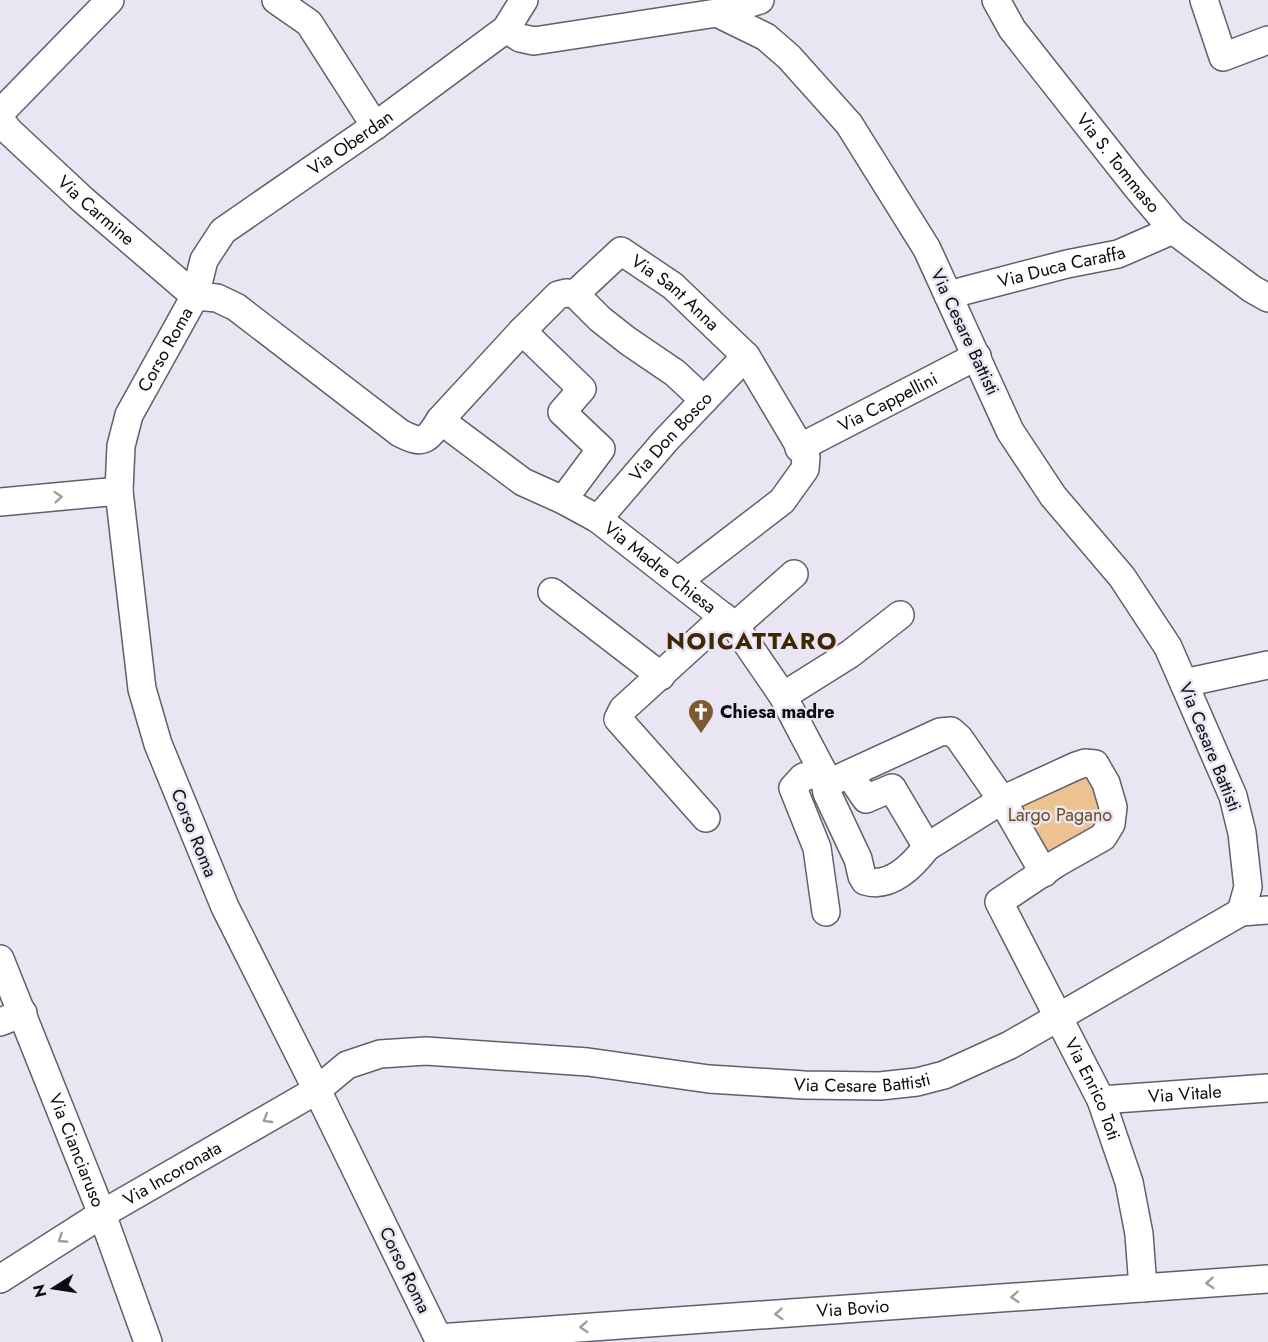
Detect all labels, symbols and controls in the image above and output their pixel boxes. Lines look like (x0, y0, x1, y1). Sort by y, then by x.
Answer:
street label: Via Oberdan (302, 104, 399, 182)
street label: Via S. Tommaso (1070, 107, 1166, 219)
street label: Via Carmine (51, 169, 140, 252)
street label: Via Duca Caraffa (995, 239, 1130, 294)
street label: Via Sant Anna (626, 248, 725, 337)
street label: Via Cesare Battisti (924, 264, 1006, 400)
street label: Corso Roma (131, 302, 199, 397)
street label: Via Cappellini (834, 366, 942, 439)
street label: Via Don Bosco (623, 386, 719, 487)
one-way arrow (54, 491, 63, 504)
street label: Via Madre Chiesa (598, 515, 722, 620)
district label: NOICATTARO (666, 623, 838, 658)
street label: Via Cesare Battisti (1172, 679, 1248, 815)
church icon: Chiesa madre (686, 697, 716, 735)
place label: Chiesa madre (720, 699, 834, 725)
street label: Corso Roma (164, 785, 224, 881)
park label: Largo Pagano (1008, 802, 1112, 828)
street label: Via Enrico Toti (1058, 1033, 1127, 1144)
street label: Via Cesare Battisti (793, 1066, 933, 1099)
street label: Via Vitale (1147, 1078, 1222, 1110)
street label: Via Cianciaruso (42, 1089, 111, 1211)
one-way arrow (263, 1112, 273, 1123)
street label: Via Incoronata (118, 1135, 226, 1212)
street label: Corso Roma (373, 1222, 437, 1318)
one-way arrow (58, 1232, 69, 1243)
north arrow (24, 1258, 84, 1318)
one-way arrow (1205, 1276, 1214, 1289)
text: N (27, 1282, 52, 1300)
one-way arrow (1011, 1291, 1020, 1304)
street label: Via Bovio (816, 1293, 890, 1324)
one-way arrow (774, 1307, 783, 1320)
one-way arrow (580, 1321, 589, 1334)

